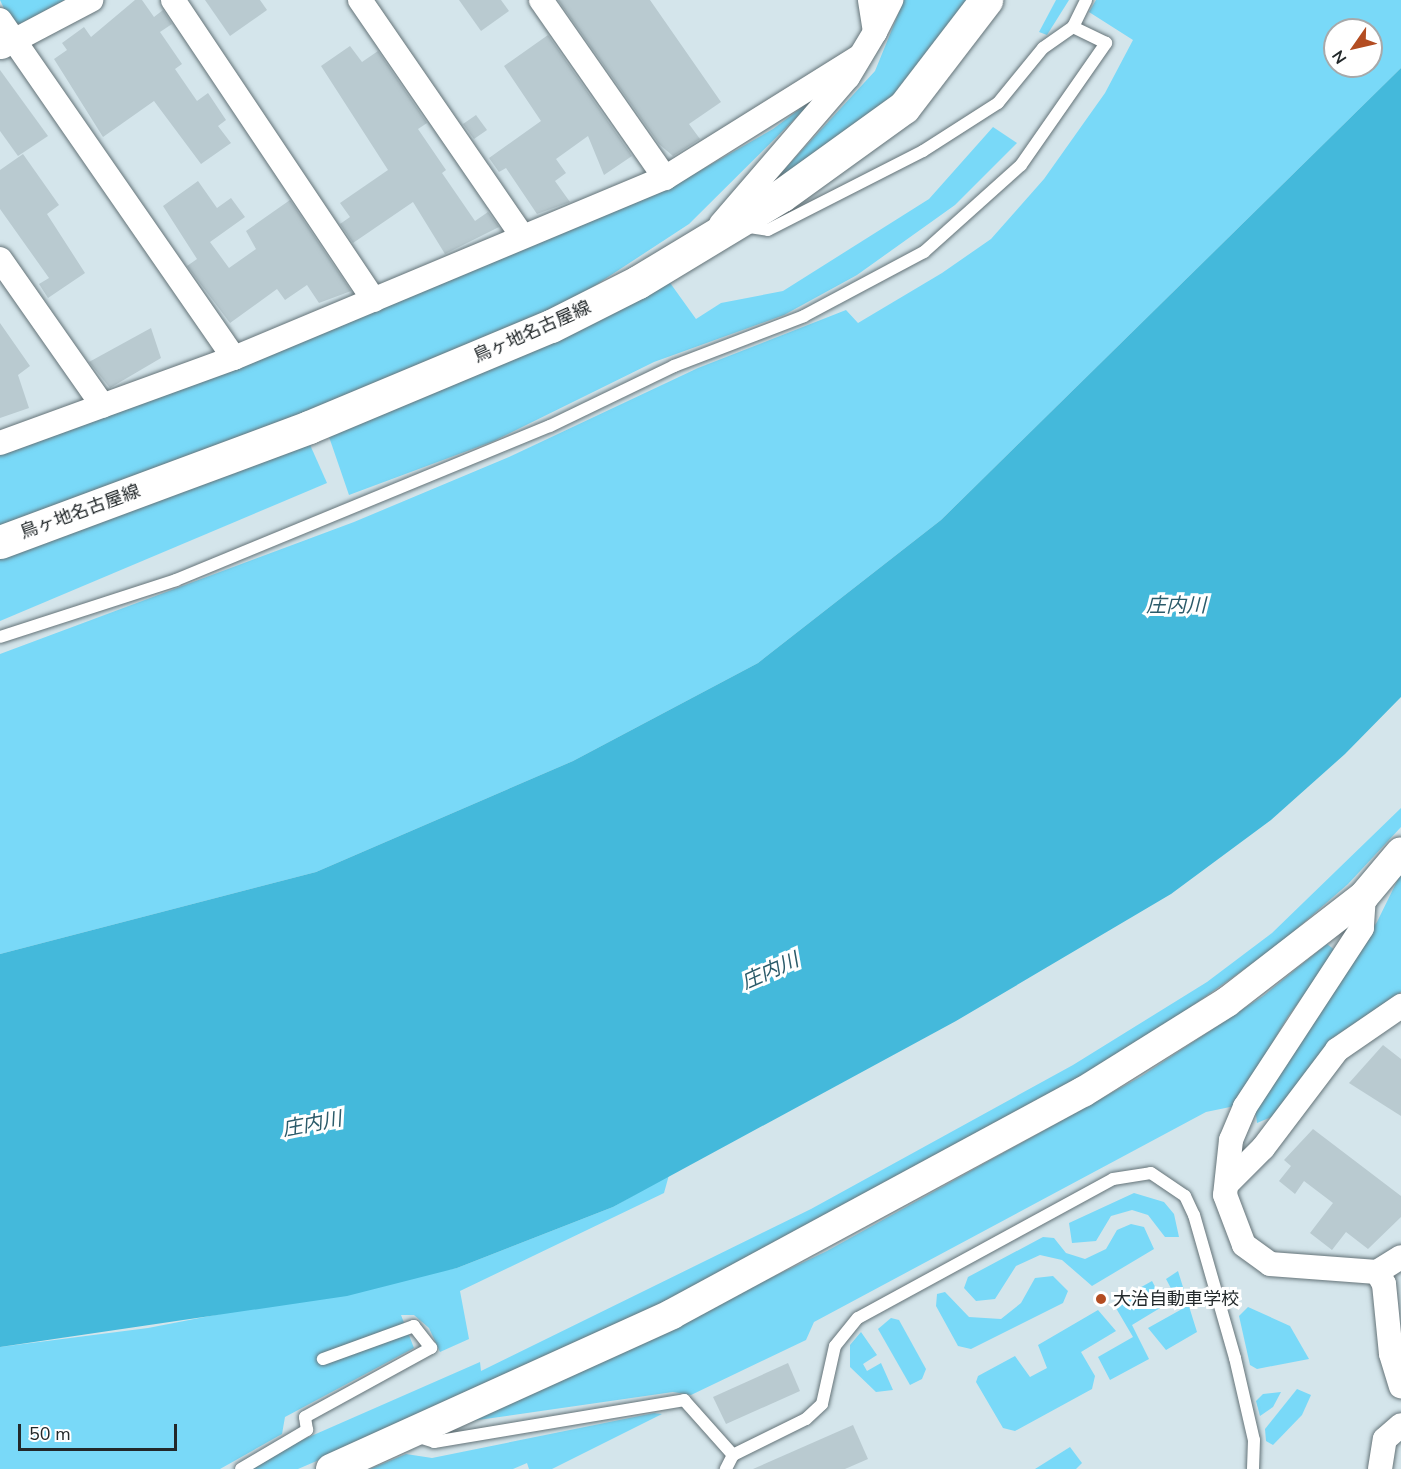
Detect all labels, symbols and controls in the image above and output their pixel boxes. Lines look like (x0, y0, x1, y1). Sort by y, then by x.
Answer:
north arrow (1323, 18, 1383, 78)
text: N (1327, 46, 1352, 68)
street label: 鳥ヶ地名古屋線 (470, 297, 594, 367)
street label: 鳥ヶ地名古屋線 (17, 480, 143, 544)
water label: 庄内川 (1146, 593, 1206, 617)
water label: 庄内川 (738, 948, 802, 994)
water label: 庄内川 (280, 1106, 344, 1142)
place label: 大治自動車学校 (1113, 1288, 1239, 1310)
marker: 大治自動車学校 (1094, 1292, 1108, 1306)
scale bar (21, 1412, 180, 1450)
text: 50 m (29, 1422, 71, 1446)

